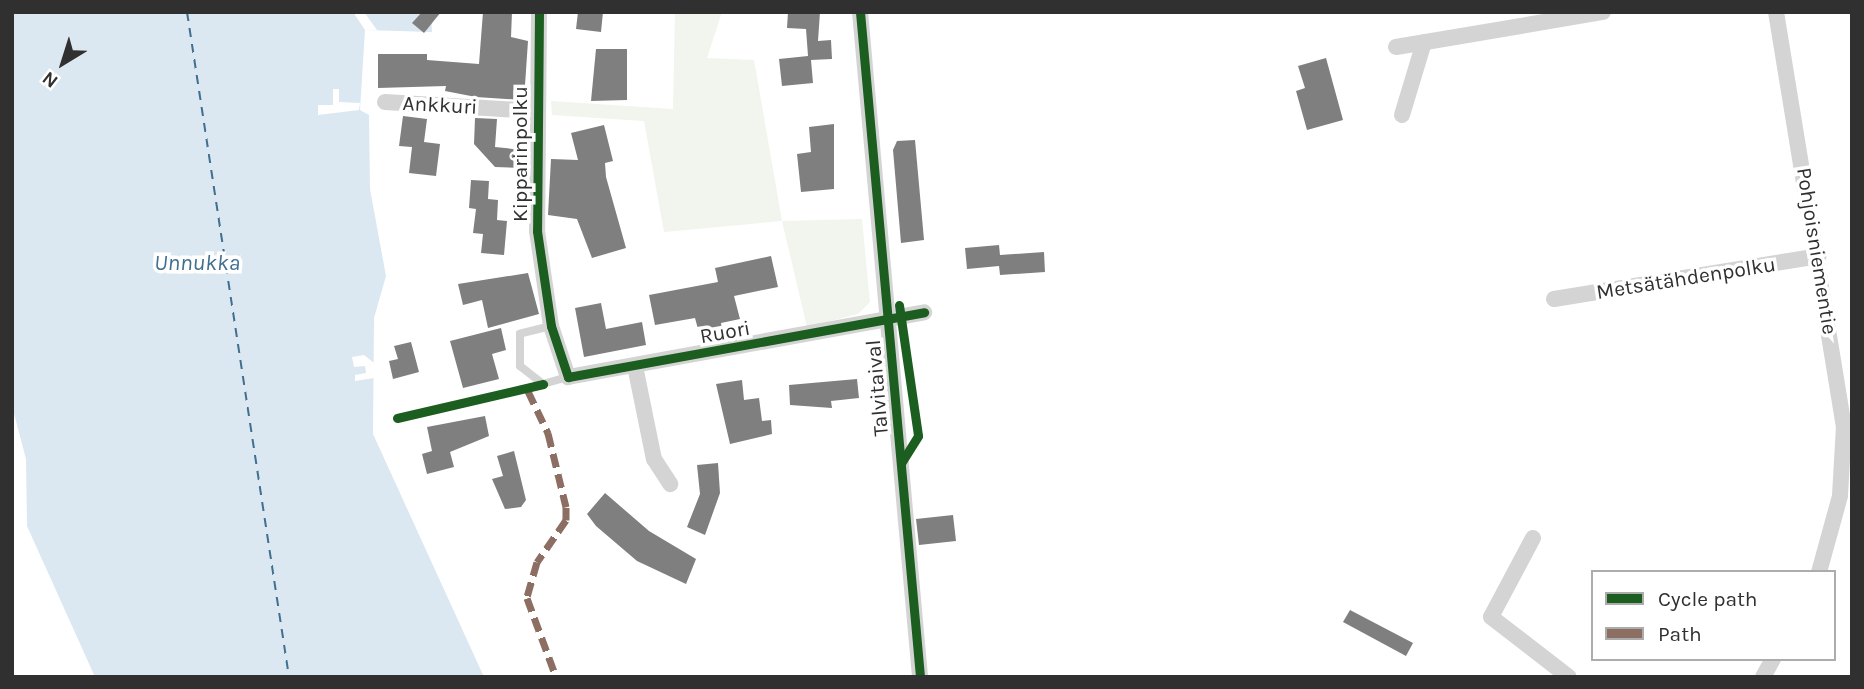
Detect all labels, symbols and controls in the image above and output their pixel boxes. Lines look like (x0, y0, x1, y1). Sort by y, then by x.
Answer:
north arrow (28, 28, 98, 98)
text: N (38, 67, 62, 92)
street label: Kipparinpolku (507, 86, 533, 222)
street label: Ankkuri (402, 90, 478, 120)
street label: Pohjoisniementie (1791, 166, 1843, 336)
water label: Unnukka (154, 249, 240, 277)
street label: Metsätähdenpolku (1595, 251, 1777, 305)
street label: Ruori (698, 315, 752, 349)
street label: Talvitaival (860, 339, 894, 437)
legend (1591, 570, 1836, 661)
text: Cycle path (1658, 587, 1758, 611)
text: Path (1658, 622, 1702, 646)

